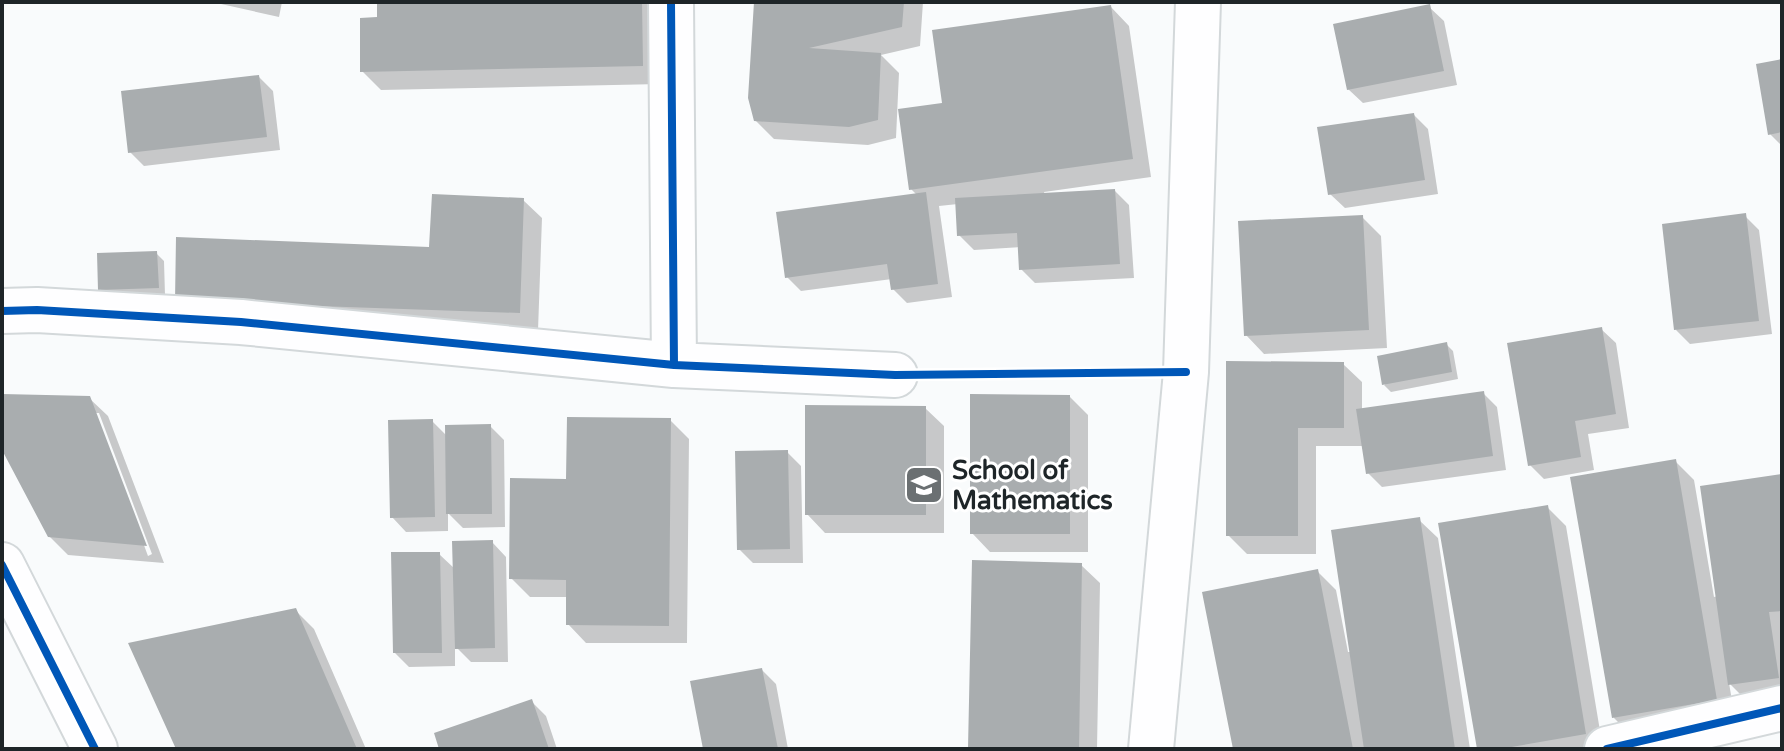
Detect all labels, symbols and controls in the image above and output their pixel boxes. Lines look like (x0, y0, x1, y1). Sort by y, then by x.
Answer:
place label: School of Mathematics (952, 455, 1113, 516)
school or university icon: School of Mathematics (903, 464, 945, 506)

